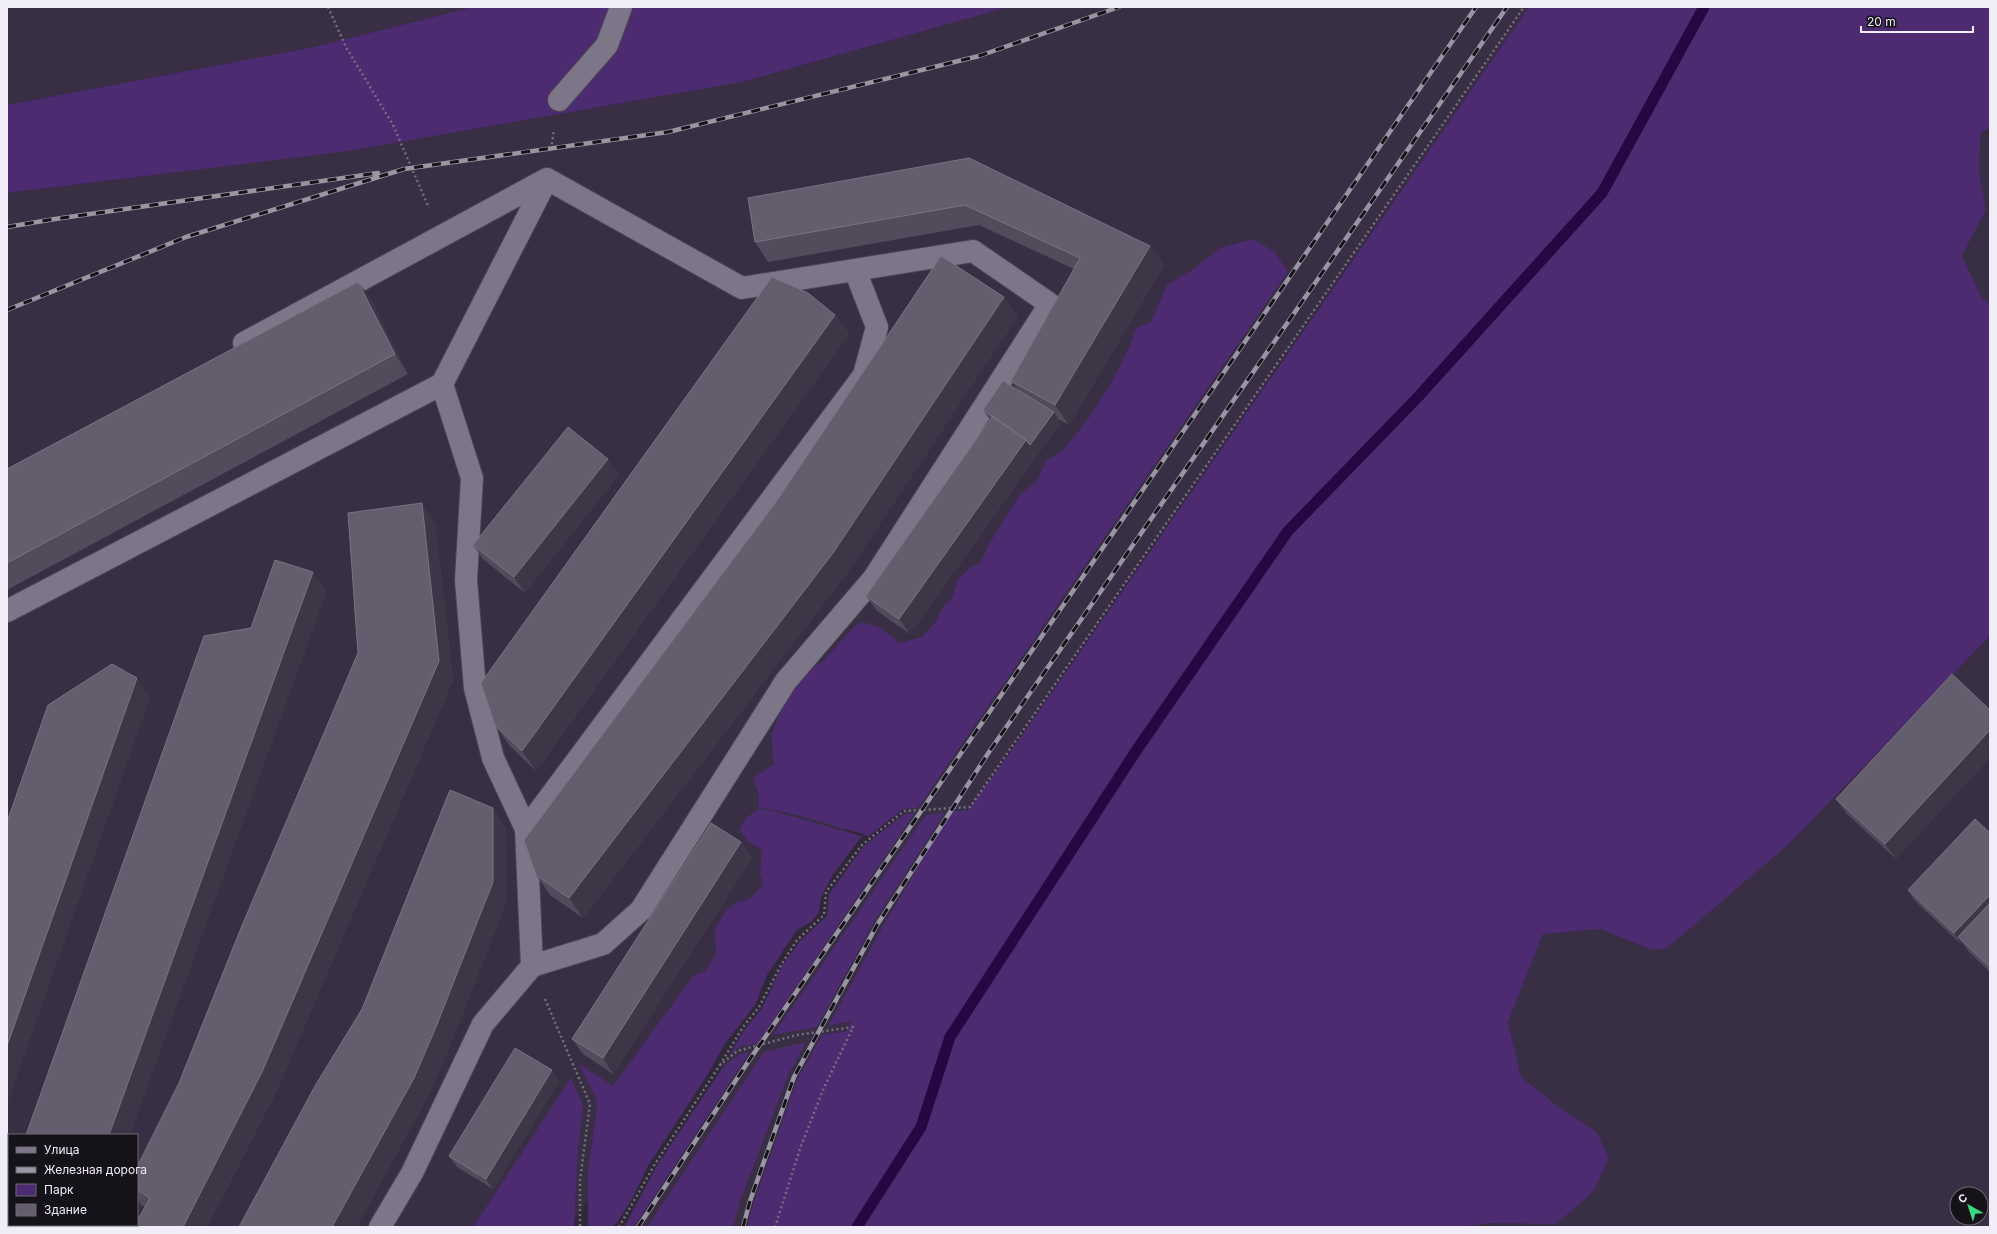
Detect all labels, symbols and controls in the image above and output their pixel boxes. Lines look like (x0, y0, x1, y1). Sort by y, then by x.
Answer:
scale bar (1861, 8, 1973, 34)
text: 20 m (1867, 14, 1896, 29)
legend (8, 1134, 138, 1226)
text: Улица (44, 1142, 79, 1157)
text: Железная дорога (44, 1162, 147, 1177)
text: Парк (44, 1182, 74, 1197)
north arrow (1949, 1186, 1989, 1226)
text: С (1955, 1190, 1970, 1206)
text: Здание (44, 1202, 87, 1217)

